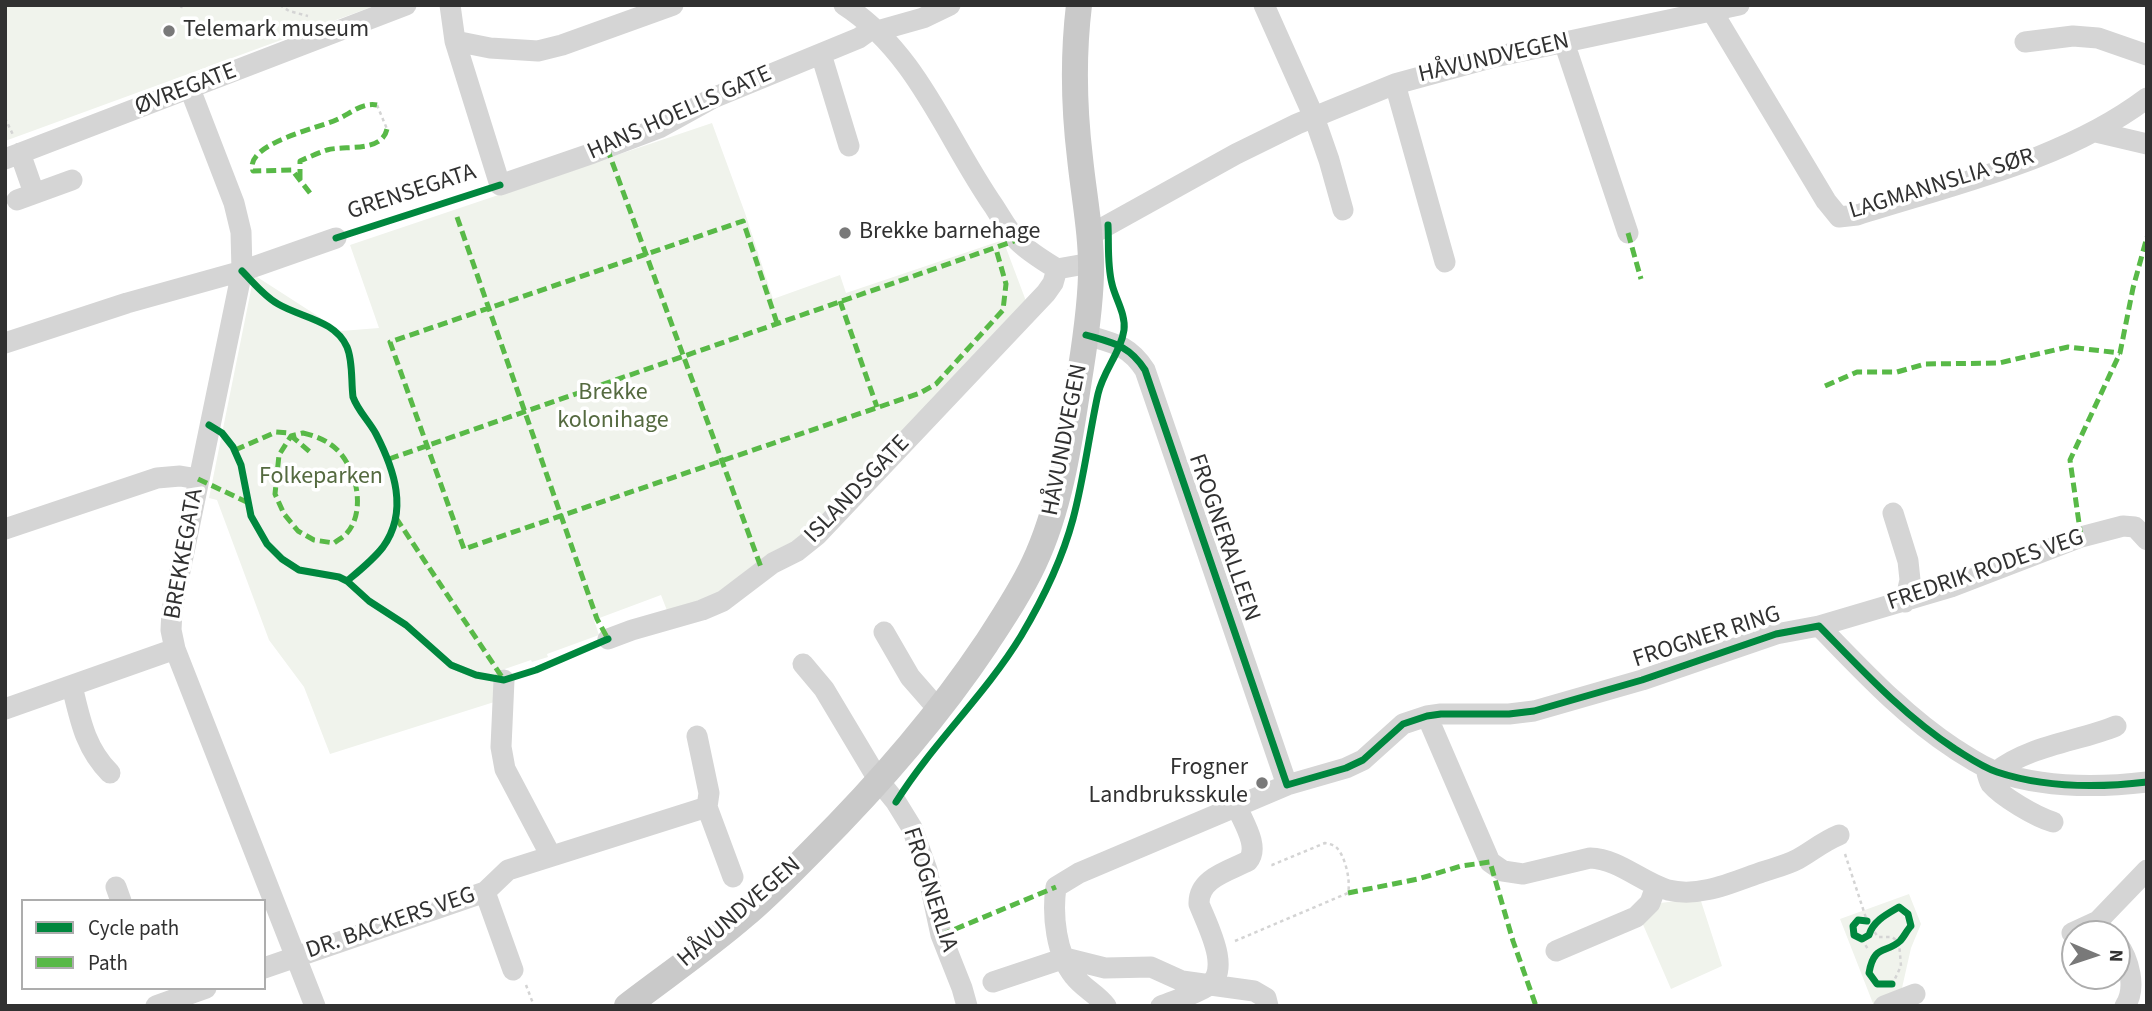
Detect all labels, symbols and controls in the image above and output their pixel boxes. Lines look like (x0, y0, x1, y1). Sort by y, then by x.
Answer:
place label: Telemark museum (183, 17, 369, 45)
marker: Telemark museum (161, 23, 177, 39)
street label: HÅVUNDVEGEN (1416, 28, 1572, 90)
street label: ØVREGATE (131, 58, 241, 122)
street label: HANS HOELLS GATE (584, 60, 776, 168)
street label: LAGMANNSLIA SØR (1846, 143, 2038, 227)
street label: GRENSEGATA (344, 159, 480, 227)
place label: Brekke barnehage (859, 219, 1040, 247)
marker: Brekke barnehage (837, 225, 853, 241)
street label: HÅVUNDVEGEN (1037, 362, 1095, 518)
park label: Brekke kolonihage (557, 380, 669, 436)
street label: ISLANDSGATE (799, 430, 917, 550)
street label: FROGNERALLEEN (1181, 450, 1265, 626)
park label: Folkeparken (259, 464, 383, 492)
street label: BREKKEGATA (159, 486, 211, 622)
street label: FREDRIK RODES VEG (1884, 524, 2088, 618)
street label: FROGNER RING (1630, 601, 1784, 675)
place label: Frogner Landbruksskule (1089, 755, 1248, 811)
marker: Frogner Landbruksskule (1254, 775, 1270, 791)
street label: FROGNERLIA (895, 824, 963, 956)
street label: HÅVUNDVEGEN (672, 852, 808, 974)
street label: DR. BACKERS VEG (303, 882, 479, 966)
legend (21, 899, 266, 990)
text: Cycle path (88, 913, 179, 943)
north arrow (2061, 920, 2131, 990)
text: Path (88, 948, 128, 978)
text: N (2102, 949, 2129, 962)

